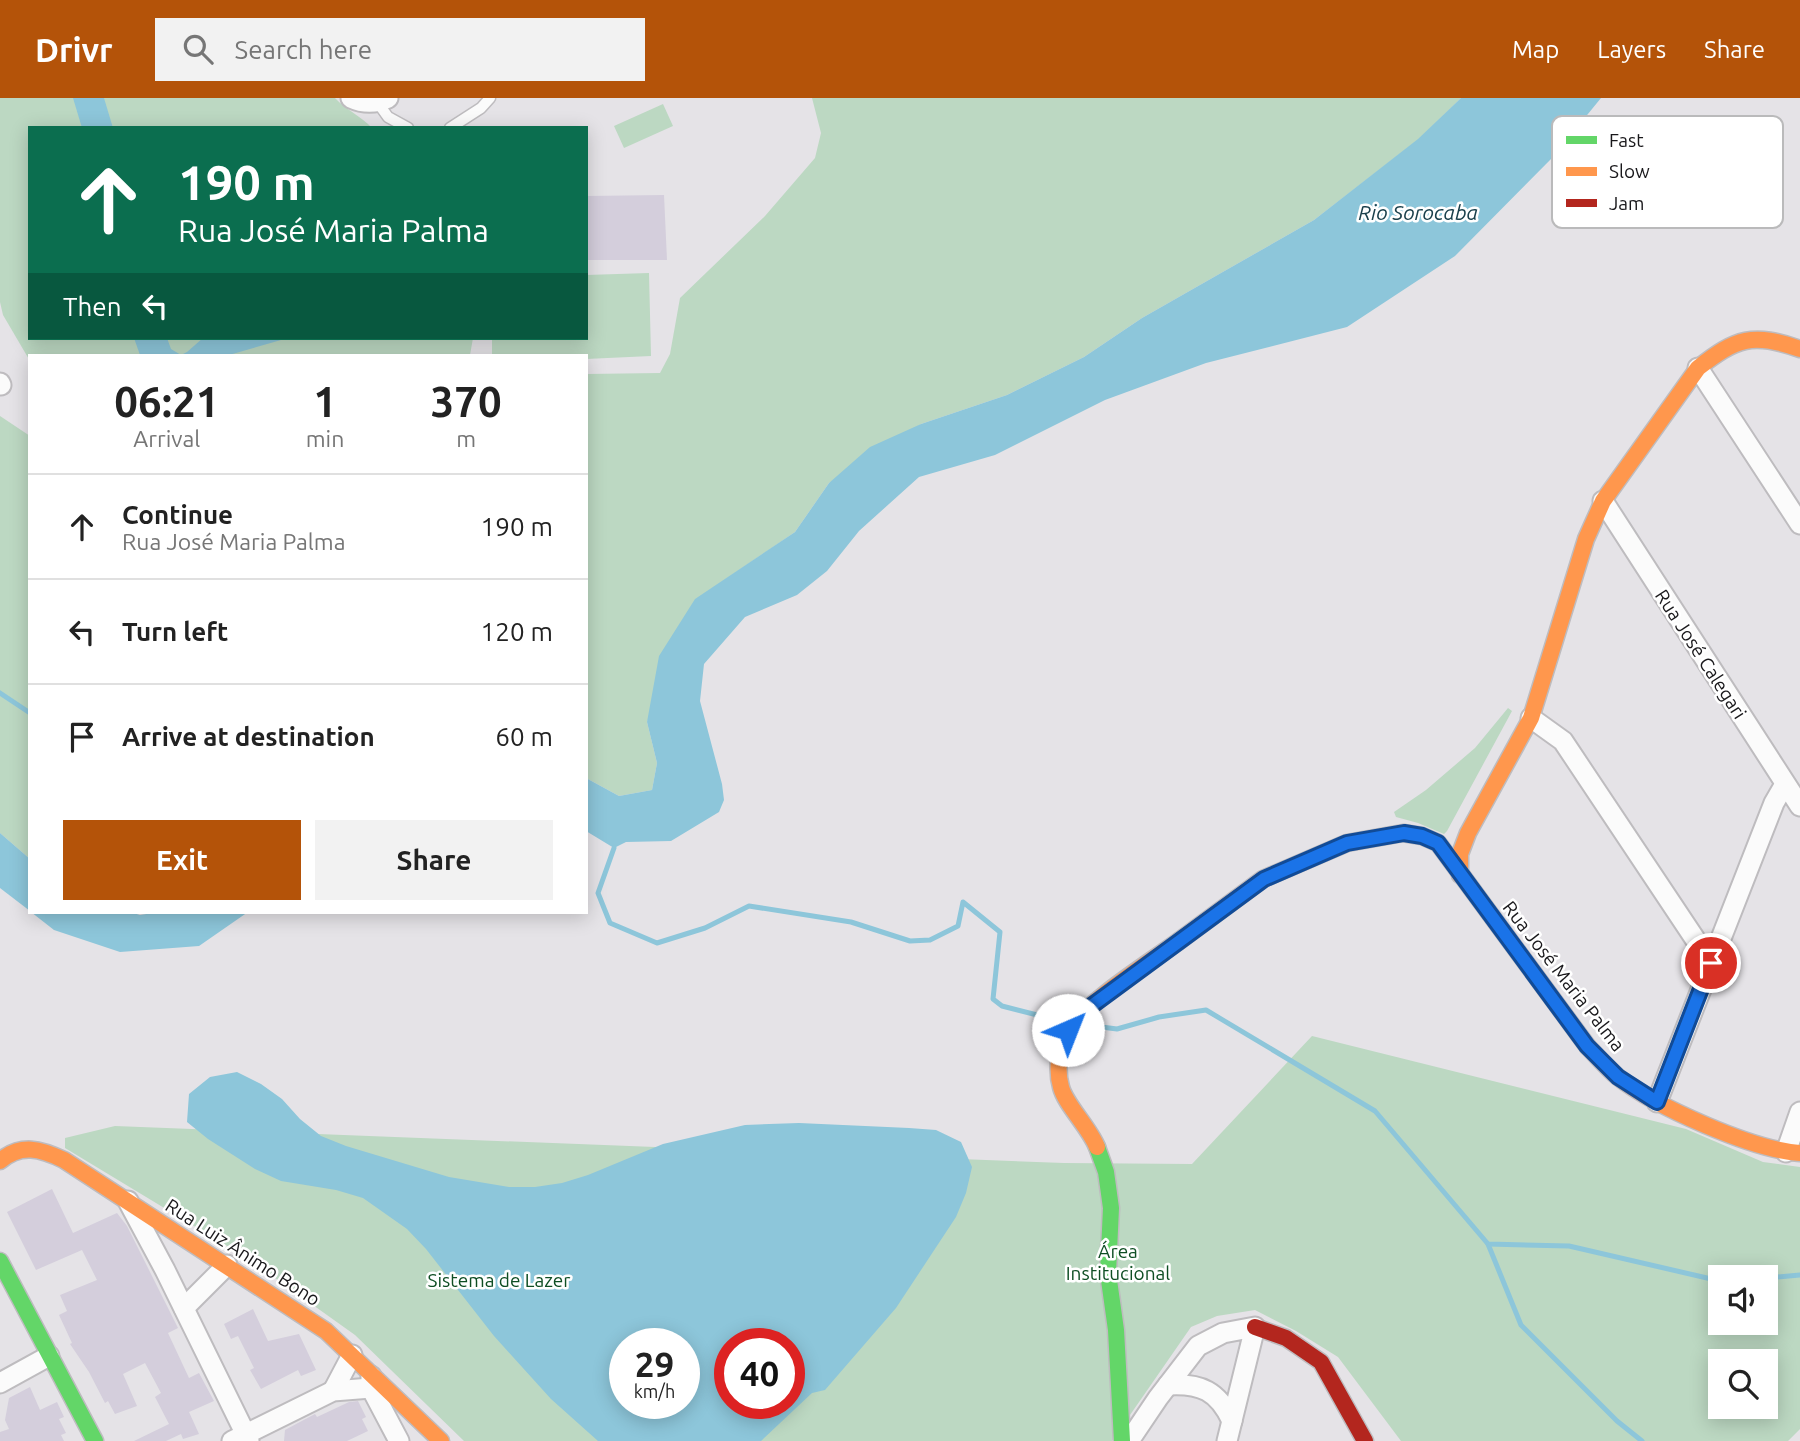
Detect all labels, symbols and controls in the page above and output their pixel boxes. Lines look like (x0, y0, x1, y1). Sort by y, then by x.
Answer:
search box (155, 18, 645, 81)
icon: search (179, 30, 217, 68)
text: Drivr (35, 31, 113, 68)
text: Search here (235, 35, 372, 64)
text: Map (1512, 36, 1559, 63)
text: Layers (1597, 36, 1666, 63)
text: Share (1704, 36, 1765, 63)
legend (1552, 116, 1783, 228)
text: Fast (1609, 129, 1644, 151)
icon: ahead (63, 154, 154, 245)
text: 190 m (178, 154, 315, 209)
text: Slow (1609, 160, 1650, 182)
text: Jam (1609, 192, 1645, 214)
water label: Rio Sorocaba (1358, 200, 1478, 224)
text: Rua José Maria Palma (178, 212, 489, 248)
icon: left (136, 287, 174, 325)
text: Then (63, 292, 122, 321)
text: 06:21 (114, 378, 219, 425)
text: 1 (313, 378, 337, 425)
text: 370 (431, 378, 502, 425)
text: Arrival (133, 426, 200, 451)
text: min (306, 426, 344, 451)
text: m (456, 426, 476, 451)
text: Continue (122, 500, 233, 529)
icon: ahead (63, 508, 101, 546)
text: 190 m (481, 512, 553, 541)
text: Rua José Maria Palma (122, 529, 346, 554)
street label: Rua José Calegari (1651, 585, 1751, 723)
icon: left (63, 613, 101, 651)
text: Turn left (122, 617, 228, 646)
text: 120 m (481, 617, 553, 646)
icon: arrive (63, 718, 101, 756)
text: Arrive at destination (122, 722, 375, 751)
text: 60 m (495, 722, 553, 751)
button: Exit (63, 820, 301, 900)
button: Share (315, 820, 553, 900)
street label: Rua José Maria Palma (1498, 896, 1630, 1056)
pin (1681, 933, 1741, 993)
icon: arrive (1692, 944, 1730, 982)
position arrow (1031, 993, 1105, 1067)
street label: Rua Luiz Ânimo Bono (162, 1194, 324, 1310)
park label: Área Institucional (1066, 1240, 1170, 1284)
map controls (1708, 1265, 1778, 1419)
button: sound (1708, 1265, 1778, 1335)
park label: Sistema de Lazer (428, 1269, 570, 1291)
speed limit sign: 40 (714, 1328, 805, 1419)
text: 29 (635, 1344, 674, 1384)
button: search (1708, 1349, 1778, 1419)
text: km/h (634, 1381, 675, 1401)

